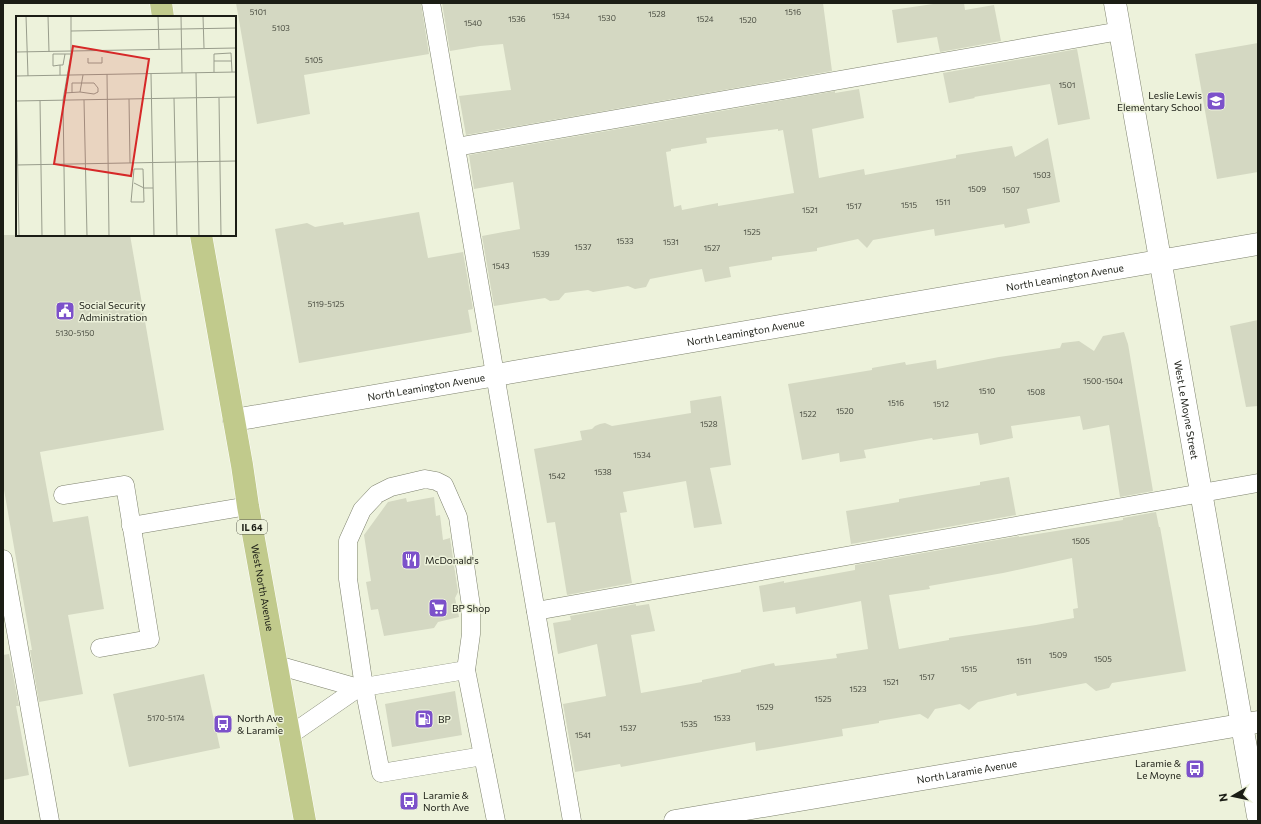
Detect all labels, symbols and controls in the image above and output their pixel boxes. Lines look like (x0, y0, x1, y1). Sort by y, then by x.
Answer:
house number: 5101 (250, 7, 266, 17)
house number: 1516 (785, 7, 801, 17)
house number: 1528 (648, 9, 666, 19)
house number: 1534 (552, 11, 570, 21)
house number: 1530 (598, 13, 616, 23)
house number: 1536 (508, 14, 526, 24)
house number: 1524 (696, 14, 714, 24)
house number: 1520 (739, 15, 757, 25)
inset map (16, 16, 236, 236)
house number: 1540 (464, 18, 482, 28)
house number: 5103 (272, 23, 290, 33)
house number: 5105 (305, 55, 323, 65)
house number: 1501 (1059, 80, 1075, 90)
place label: Leslie Lewis Elementary School (1117, 89, 1202, 113)
school or university icon: Leslie Lewis Elementary School (1205, 90, 1227, 112)
house number: 1503 (1033, 170, 1051, 180)
house number: 1509 (968, 184, 986, 194)
house number: 1507 (1002, 185, 1020, 195)
house number: 1511 (936, 197, 950, 207)
house number: 1515 (901, 200, 917, 210)
house number: 1517 (846, 201, 862, 211)
house number: 1521 (802, 205, 818, 215)
house number: 1525 (743, 227, 761, 237)
house number: 1533 (616, 236, 634, 246)
house number: 1531 (663, 237, 679, 247)
house number: 1537 (575, 242, 591, 252)
house number: 1527 (704, 243, 720, 253)
house number: 1539 (532, 249, 550, 259)
house number: 1543 (492, 261, 510, 271)
street label: North Leamington Avenue (1005, 261, 1125, 293)
place label: Social Security Administration (79, 299, 147, 323)
house number: 5119-5125 (308, 299, 345, 309)
public building icon: Social Security Administration (54, 300, 76, 322)
street label: North Leamington Avenue (686, 316, 805, 348)
house number: 5130-5150 (55, 328, 95, 338)
street label: West Le Moyne Street (1172, 359, 1201, 460)
street label: North Leamington Avenue (366, 371, 486, 403)
house number: 1500-1504 (1083, 376, 1123, 386)
house number: 1510 (979, 386, 995, 396)
house number: 1508 (1027, 387, 1045, 397)
house number: 1516 (888, 398, 904, 408)
house number: 1512 (933, 399, 949, 409)
house number: 1520 (836, 406, 854, 416)
house number: 1522 (800, 409, 817, 419)
house number: 1528 (700, 419, 718, 429)
house number: 1534 (633, 450, 651, 460)
house number: 1538 (594, 467, 612, 477)
house number: 1542 (548, 471, 566, 481)
road number: IL 64 (237, 520, 267, 534)
house number: 1505 (1072, 536, 1090, 546)
street label: West North Avenue (249, 543, 277, 632)
restaurant icon: McDonald's (400, 549, 422, 571)
place label: McDonald's (425, 554, 479, 566)
supermarket icon: BP Shop (427, 597, 449, 619)
place label: BP Shop (452, 602, 490, 614)
house number: 1509 (1049, 650, 1067, 660)
house number: 1505 (1094, 654, 1112, 664)
house number: 1511 (1017, 656, 1031, 666)
house number: 1515 (961, 664, 977, 674)
house number: 1517 (919, 672, 935, 682)
house number: 1521 (883, 677, 899, 687)
house number: 1523 (849, 684, 867, 694)
house number: 1525 (814, 694, 832, 704)
house number: 1529 (756, 702, 774, 712)
fuel station icon: BP (413, 708, 435, 730)
place label: North Ave & Laramie (237, 712, 283, 736)
house number: 5170-5174 (147, 713, 185, 723)
bus stop icon: North Ave & Laramie (212, 713, 234, 735)
place label: BP (438, 713, 451, 725)
house number: 1533 (713, 713, 731, 723)
house number: 1535 (680, 719, 698, 729)
house number: 1537 (620, 723, 636, 733)
house number: 1541 (575, 730, 591, 740)
street label: North Laramie Avenue (916, 757, 1018, 786)
place label: Laramie & Le Moyne (1135, 757, 1182, 781)
bus stop icon: Laramie & Le Moyne (1184, 758, 1206, 780)
north arrow (1213, 776, 1253, 816)
place label: Laramie & North Ave (423, 789, 470, 813)
bus stop icon: Laramie & North Ave (398, 790, 420, 812)
text: N (1216, 793, 1230, 803)

